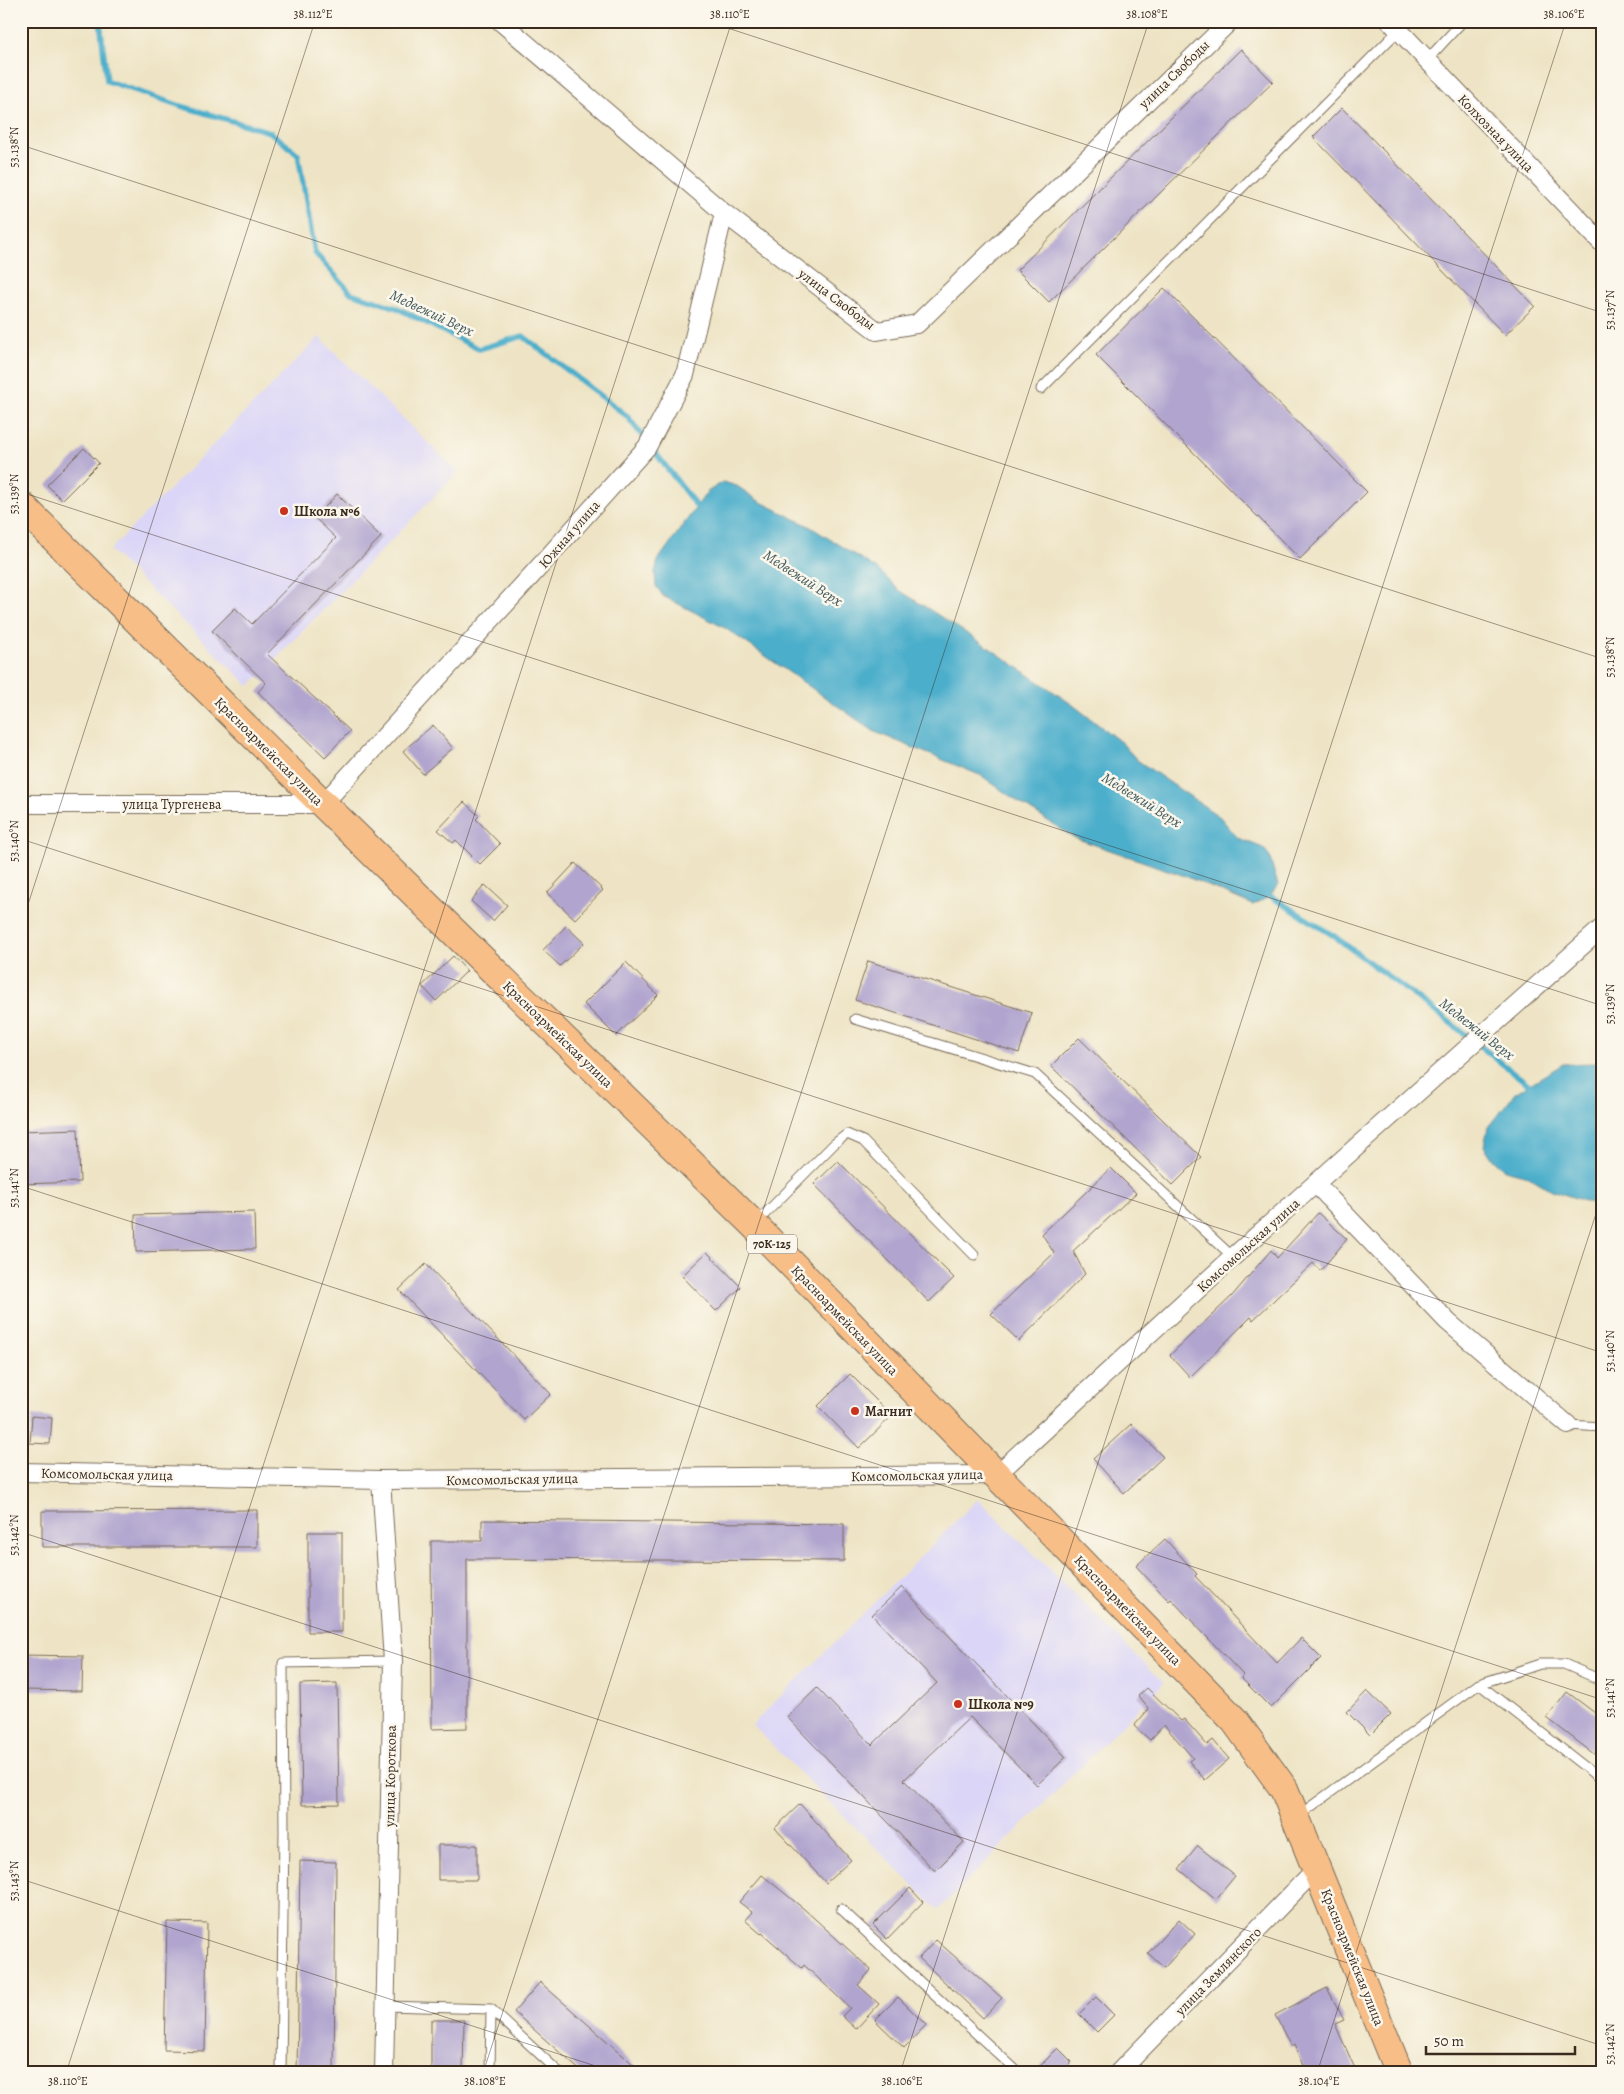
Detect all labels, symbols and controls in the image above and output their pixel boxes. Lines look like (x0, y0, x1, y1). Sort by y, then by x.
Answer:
text: 38.112°E (293, 6, 333, 22)
text: 38.110°E (710, 6, 750, 22)
text: 38.108°E (1126, 6, 1168, 22)
text: 38.106°E (1543, 6, 1585, 22)
street label: улица Свободы (1134, 36, 1214, 114)
street label: Колхозная улица (1453, 90, 1538, 177)
text: 53.138°N (6, 126, 22, 167)
street label: улица Свободы (794, 264, 879, 334)
water label: Медвежий Верх (387, 285, 478, 341)
text: 53.137°N (1602, 290, 1618, 330)
text: 53.139°N (6, 473, 22, 514)
street label: Южная улица (535, 496, 605, 572)
place label: Школа №6 (294, 502, 360, 521)
marker: Школа №6 (278, 505, 290, 517)
water label: Медвежий Верх (759, 545, 847, 611)
text: 53.138°N (1602, 636, 1618, 677)
street label: Красноармейская улица (210, 693, 327, 810)
water label: Медвежий Верх (1098, 767, 1186, 833)
street label: улица Тургенева (121, 795, 222, 814)
text: 53.140°N (6, 820, 22, 862)
street label: Красноармейская улица (498, 977, 617, 1092)
text: 53.139°N (1602, 983, 1618, 1024)
water label: Медвежий Верх (1435, 993, 1519, 1065)
text: 53.141°N (6, 1168, 22, 1208)
street label: Комсомольская улица (1193, 1194, 1304, 1297)
road number: 70К-125 (747, 1234, 797, 1254)
street label: Красноармейская улица (787, 1261, 903, 1380)
text: 53.140°N (1602, 1330, 1618, 1372)
place label: Магнит (865, 1402, 913, 1421)
marker: Магнит (849, 1405, 861, 1417)
street label: Комсомольская улица (41, 1464, 174, 1485)
street label: Комсомольская улица (851, 1465, 984, 1486)
street label: Комсомольская улица (446, 1469, 579, 1490)
text: 53.142°N (6, 1514, 22, 1556)
street label: Красноармейская улица (1070, 1551, 1186, 1670)
text: 53.141°N (1602, 1678, 1618, 1718)
place label: Школа №9 (968, 1695, 1034, 1714)
marker: Школа №9 (952, 1698, 964, 1710)
street label: улица Короткова (380, 1724, 401, 1828)
text: 53.143°N (6, 1860, 22, 1901)
street label: Красноармейская улица (1316, 1886, 1389, 2029)
street label: улица Землянского (1170, 1923, 1266, 2021)
text: 53.142°N (1602, 2023, 1618, 2065)
scale bar (1426, 2024, 1575, 2056)
text: 50 m (1434, 2031, 1464, 2051)
text: 38.110°E (48, 2073, 88, 2089)
text: 38.108°E (464, 2073, 506, 2089)
text: 38.106°E (881, 2073, 923, 2089)
text: 38.104°E (1298, 2073, 1340, 2089)

